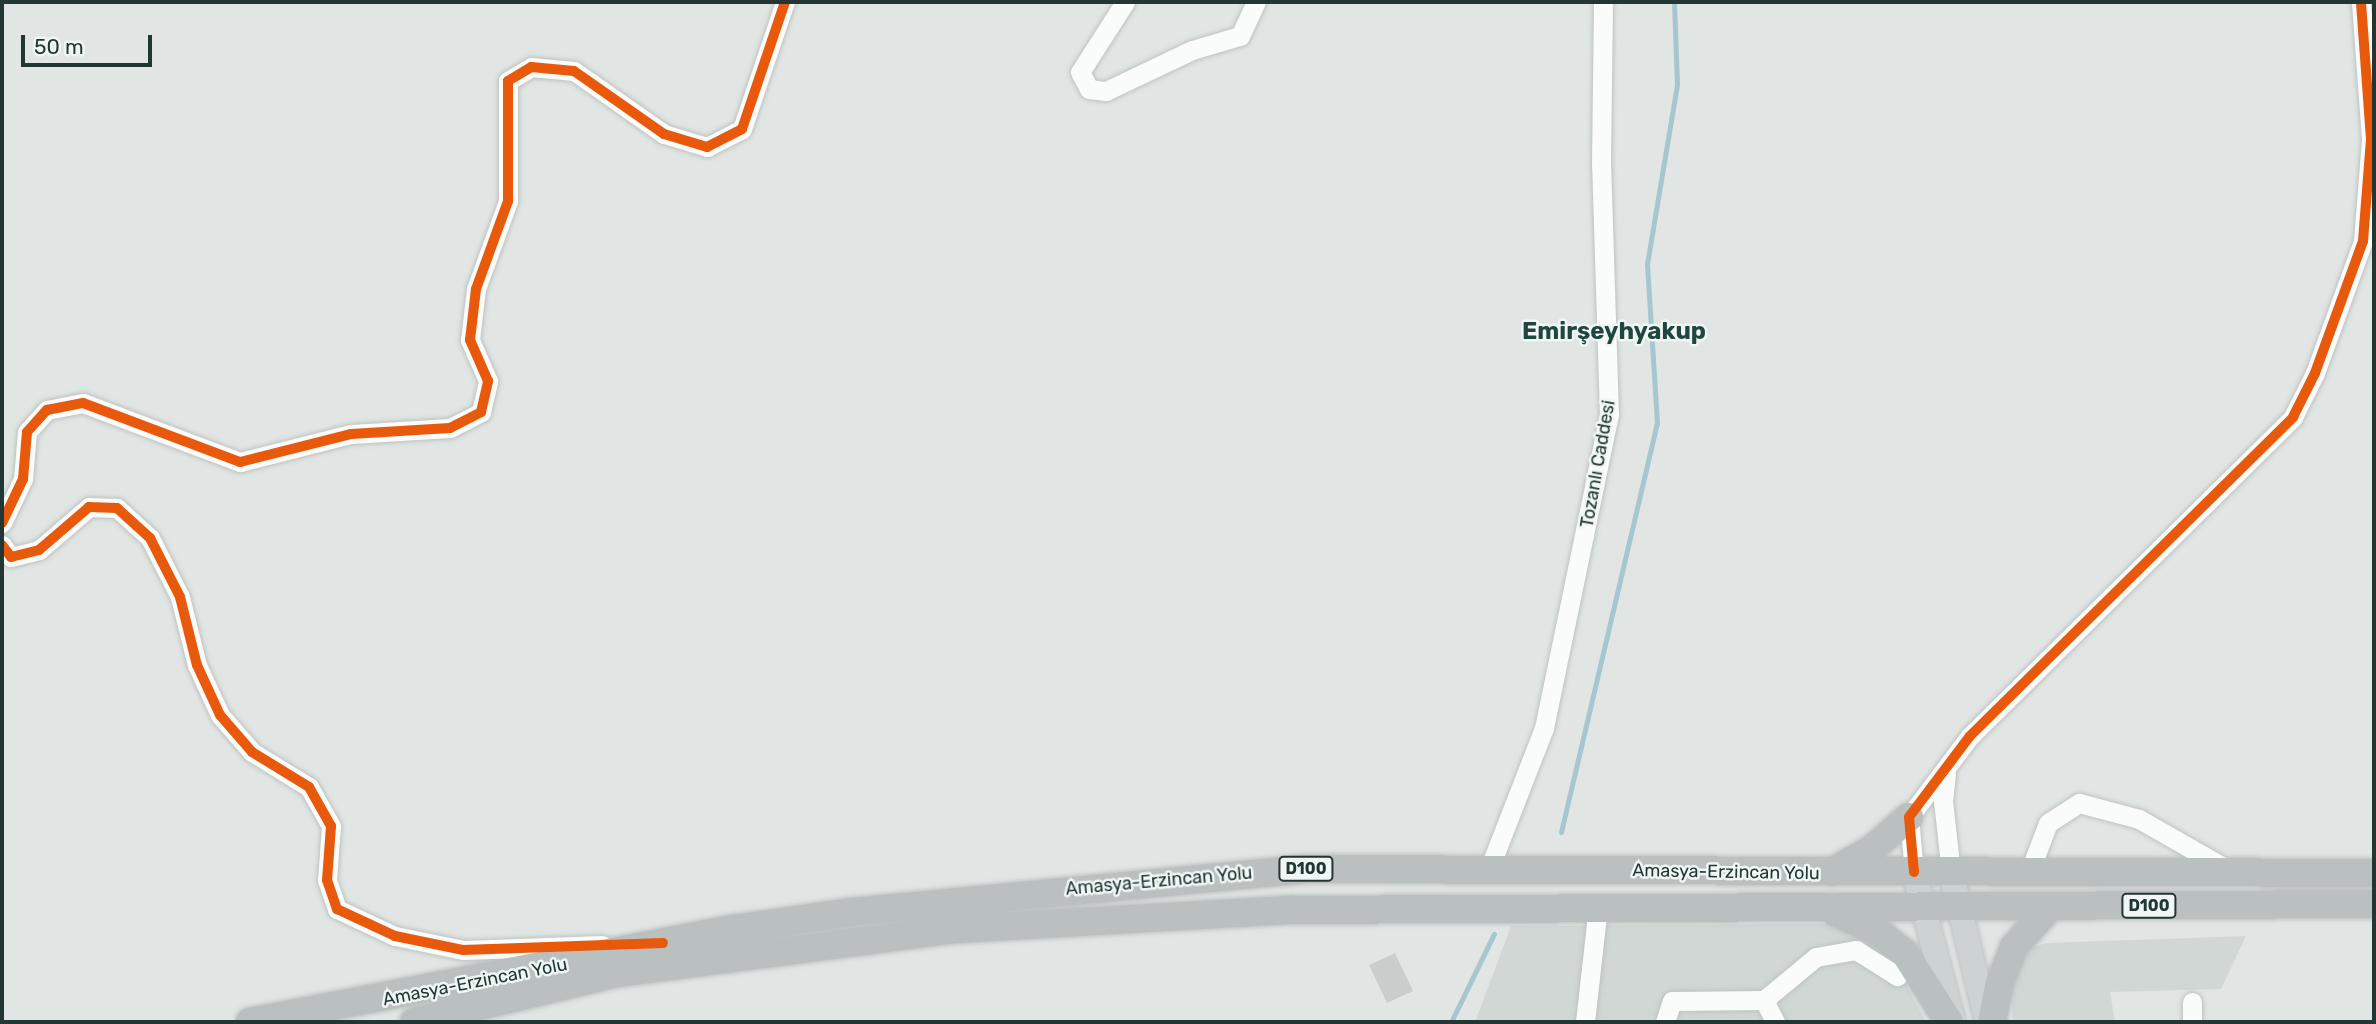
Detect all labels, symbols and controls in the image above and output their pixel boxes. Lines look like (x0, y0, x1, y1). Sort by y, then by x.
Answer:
scale bar (24, 21, 156, 65)
text: 50 m (34, 34, 84, 59)
district label: Emirşeyhyakup (1522, 318, 1706, 346)
street label: Tozanlı Caddesi (1576, 399, 1620, 529)
road number: D100 (1278, 856, 1334, 882)
street label: Amasya-Erzincan Yolu (1632, 860, 1820, 884)
street label: Amasya-Erzincan Yolu (1064, 862, 1254, 900)
road number: D100 (2121, 893, 2177, 918)
street label: Amasya-Erzincan Yolu (381, 953, 569, 1011)

